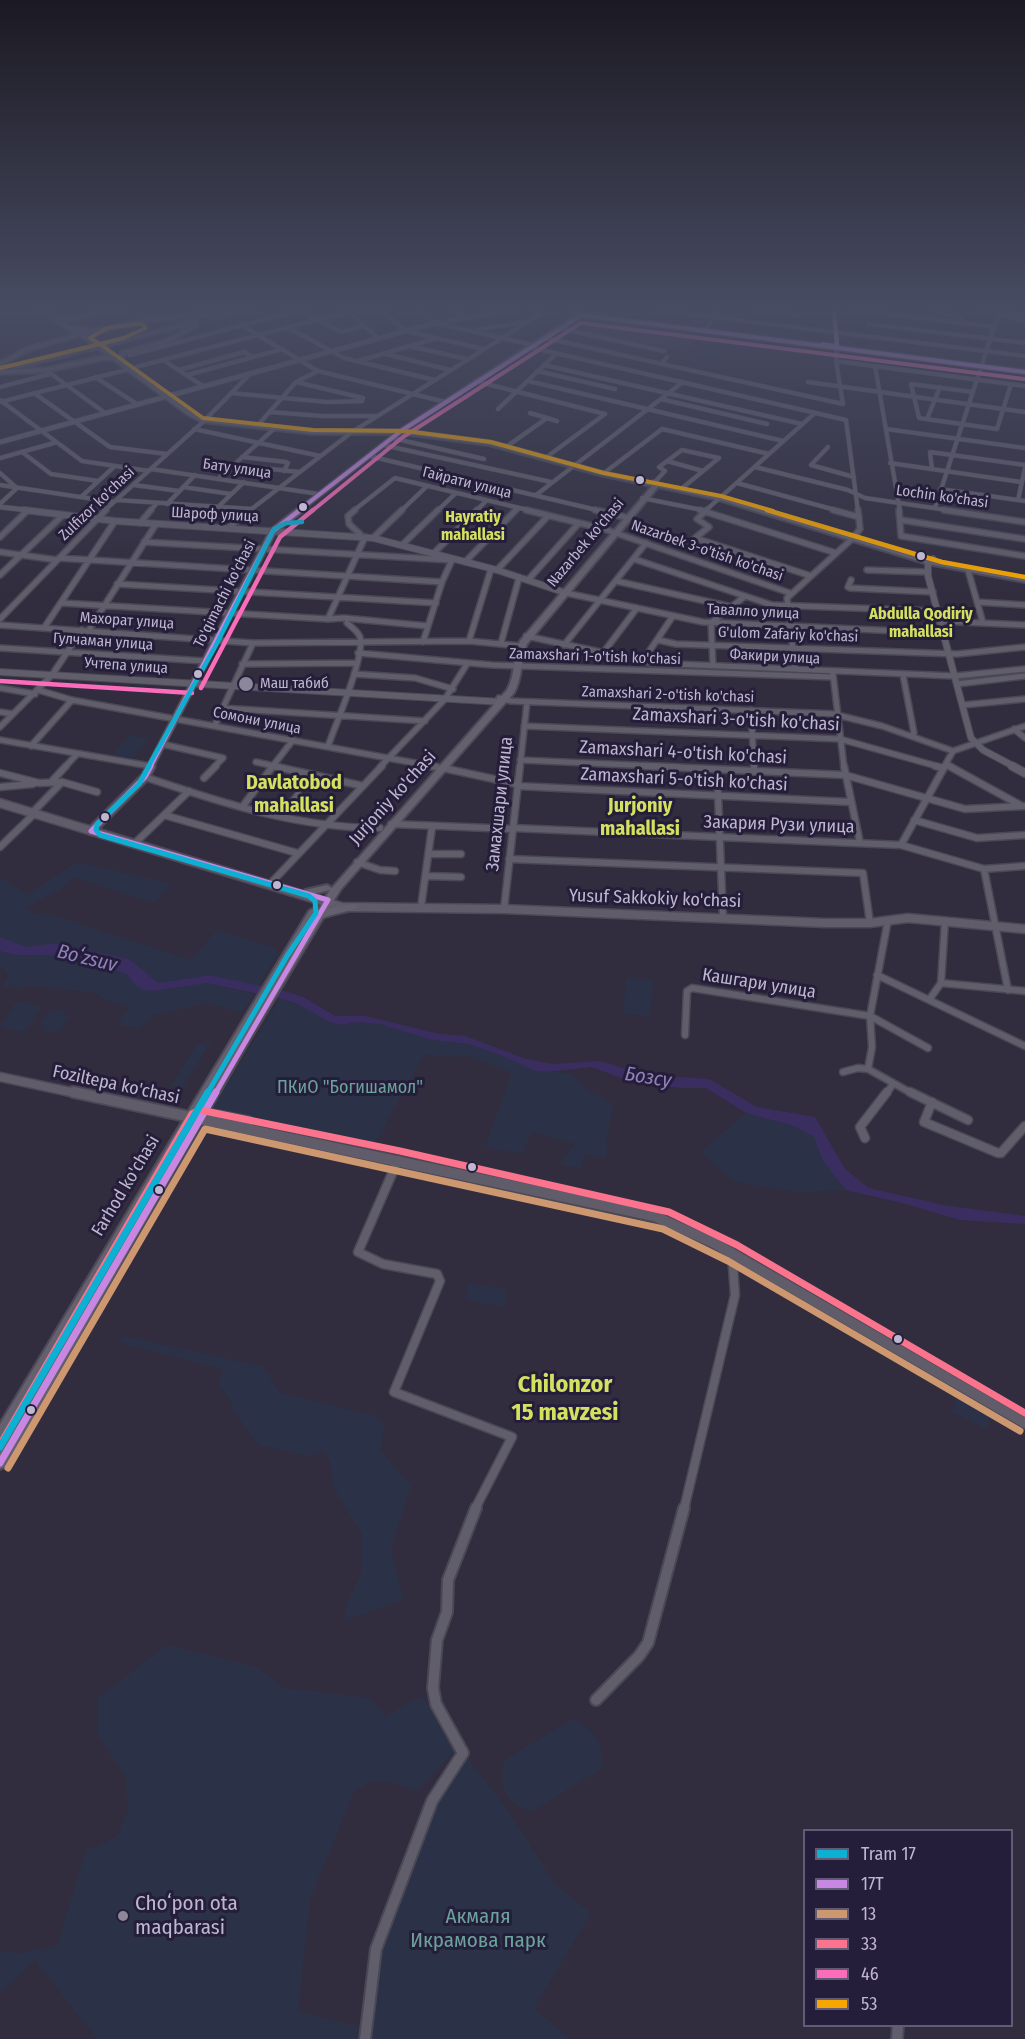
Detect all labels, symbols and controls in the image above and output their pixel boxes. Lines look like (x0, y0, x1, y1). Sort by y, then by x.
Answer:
street label: Бату улица (202, 455, 272, 483)
street label: Zulfizor ko'chasi (55, 463, 139, 545)
street label: Гайрати улица (421, 463, 513, 503)
unlabelled marker (634, 474, 646, 486)
street label: Lochin ko'chasi (895, 482, 989, 512)
street label: Nazarbek ko'chasi (544, 495, 628, 591)
unlabelled marker (297, 501, 309, 513)
street label: Шароф улица (171, 504, 259, 526)
district label: Hayratiy mahallasi (441, 508, 505, 546)
street label: Nazarbek 3-o'tish ko'chasi (629, 517, 785, 585)
street label: To'qimachi ko'chasi (190, 537, 260, 651)
unlabelled marker (915, 550, 927, 562)
street label: Тавалло улица (706, 601, 800, 623)
district label: Abdulla Qodiriy mahallasi (869, 605, 973, 643)
street label: Махорат улица (79, 609, 175, 633)
street label: G'ulom Zafariy ko'chasi (718, 624, 858, 646)
street label: Гулчаман улица (52, 630, 154, 654)
street label: Zamaxshari 1-o'tish ko'chasi (509, 645, 681, 669)
street label: Факири улица (729, 646, 821, 668)
street label: Учтепа улица (84, 654, 168, 678)
unlabelled marker (192, 668, 204, 680)
marker: Маш табиб (237, 675, 255, 693)
place label: Маш табиб (260, 675, 329, 693)
street label: Zamaxshari 2-o'tish ko'chasi (581, 683, 755, 707)
street label: Сомони улица (211, 704, 303, 738)
street label: Zamaxshari 3-o'tish ko'chasi (632, 704, 840, 736)
street label: Замахшари улица (482, 736, 518, 872)
street label: Zamaxshari 4-o'tish ko'chasi (579, 737, 787, 769)
street label: Jurjoniy ko'chasi (345, 746, 441, 850)
street label: Zamaxshari 5-o'tish ko'chasi (580, 764, 788, 796)
district label: Davlatobod mahallasi (246, 771, 342, 818)
district label: Jurjoniy mahallasi (600, 794, 680, 841)
unlabelled marker (99, 811, 111, 823)
street label: Закария Рузи улица (703, 812, 855, 838)
unlabelled marker (271, 879, 283, 891)
street label: Yusuf Sakkokiy ko'chasi (568, 885, 742, 913)
water label: Boʻzsuv (55, 940, 119, 978)
street label: Кашгари улица (701, 964, 817, 1004)
street label: Foziltepa ko'chasi (51, 1061, 181, 1109)
water label: Бозсу (623, 1063, 673, 1093)
park label: ПКиО "Богишамол" (277, 1077, 423, 1099)
street label: Farhod ko'chasi (87, 1132, 165, 1240)
unlabelled marker (466, 1161, 478, 1173)
unlabelled marker (153, 1184, 165, 1196)
unlabelled marker (892, 1333, 904, 1345)
district label: Chilonzor 15 mavzesi (512, 1371, 618, 1427)
unlabelled marker (25, 1404, 37, 1416)
legend (803, 1829, 1013, 2027)
text: Tram 17 (861, 1843, 916, 1865)
text: 17T (861, 1873, 884, 1895)
place label: Choʻpon ota maqbarasi (135, 1891, 238, 1941)
text: 13 (861, 1903, 876, 1925)
park label: Акмаля Икрамова парк (410, 1904, 546, 1954)
marker: Choʻpon ota maqbarasi (116, 1909, 130, 1923)
text: 33 (861, 1933, 877, 1955)
text: 46 (861, 1963, 879, 1985)
text: 53 (861, 1993, 877, 2015)

